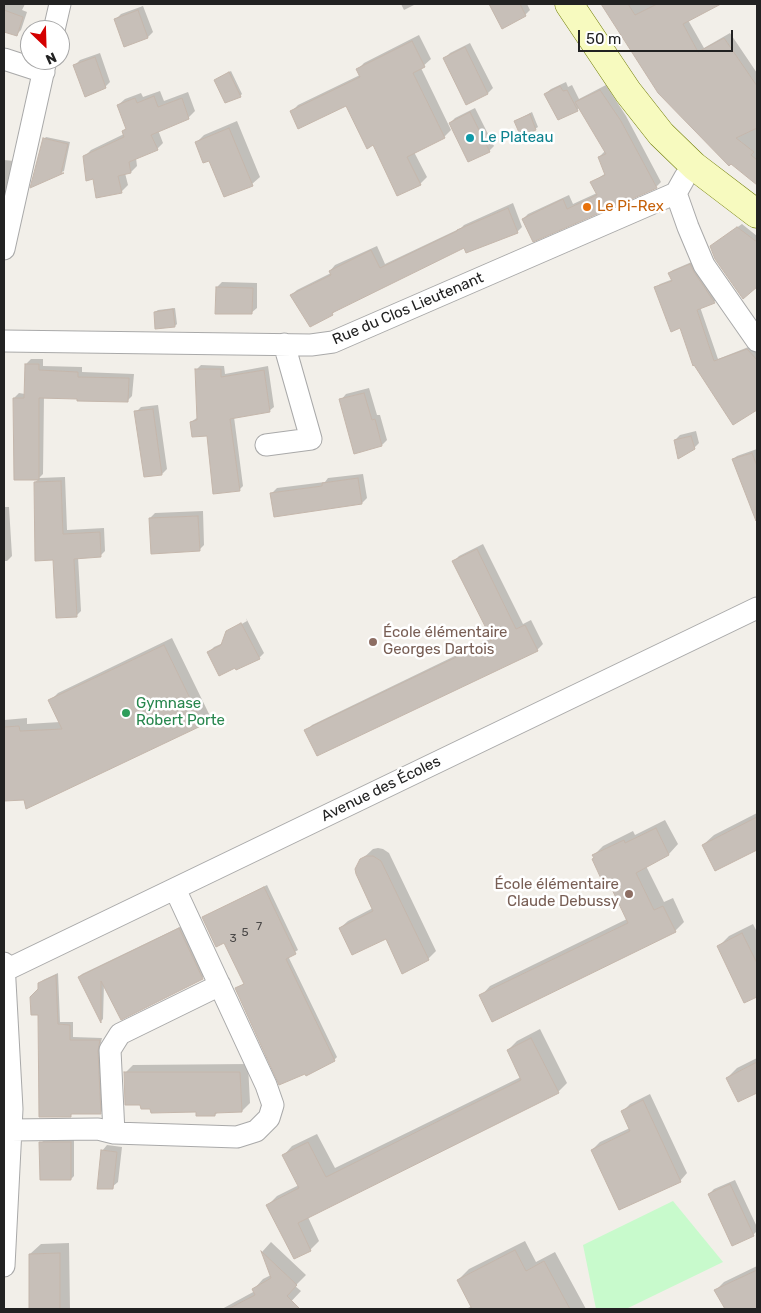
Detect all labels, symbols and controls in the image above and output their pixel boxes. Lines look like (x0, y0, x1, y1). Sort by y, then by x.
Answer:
north arrow (20, 20, 70, 70)
scale bar (581, 20, 736, 52)
text: 50 m (586, 30, 621, 48)
text: N (43, 48, 59, 68)
place label: Le Plateau (480, 129, 553, 147)
marker: Le Plateau (464, 132, 476, 144)
place label: Le Pi-Rex (597, 198, 664, 216)
marker: Le Pi-Rex (581, 201, 593, 213)
street label: Rue du Clos Lieutenant (330, 269, 486, 349)
place label: École élémentaire Georges Dartois (383, 624, 508, 659)
marker: École élémentaire Georges Dartois (367, 636, 379, 648)
place label: Gymnase Robert Porte (136, 695, 225, 730)
marker: Gymnase Robert Porte (120, 707, 132, 719)
street label: Avenue des Écoles (318, 752, 444, 826)
place label: École élémentaire Claude Debussy (494, 876, 619, 911)
marker: École élémentaire Claude Debussy (623, 888, 635, 900)
house number: 7 (256, 920, 262, 934)
house number: 5 (241, 926, 249, 940)
house number: 3 (229, 932, 237, 946)

